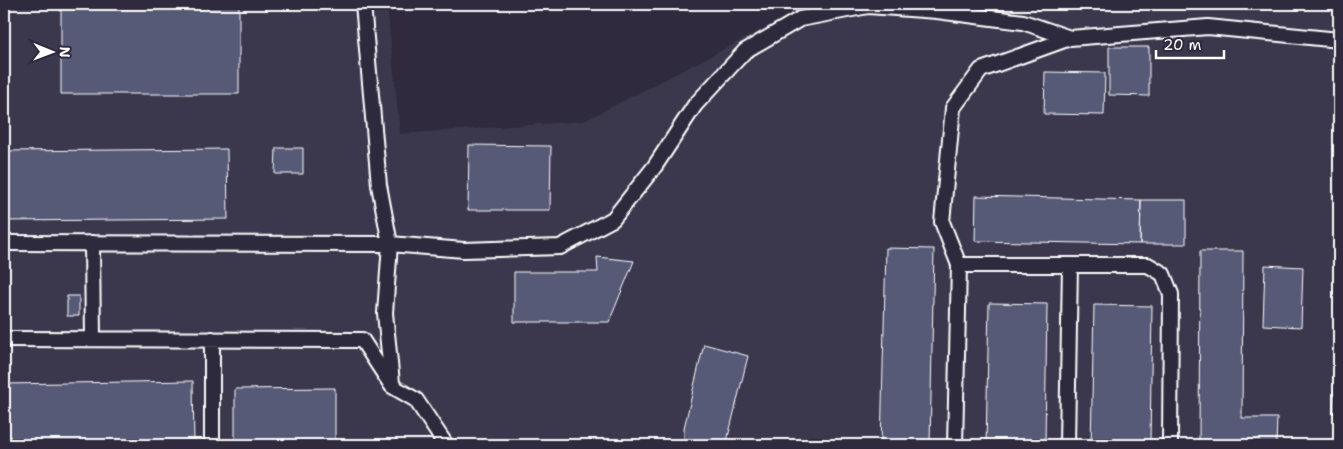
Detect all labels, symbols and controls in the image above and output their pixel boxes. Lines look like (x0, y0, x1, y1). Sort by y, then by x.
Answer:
north arrow (28, 28, 78, 78)
scale bar (1156, 28, 1223, 60)
text: 20 m (1163, 35, 1202, 55)
text: N (56, 47, 74, 58)

